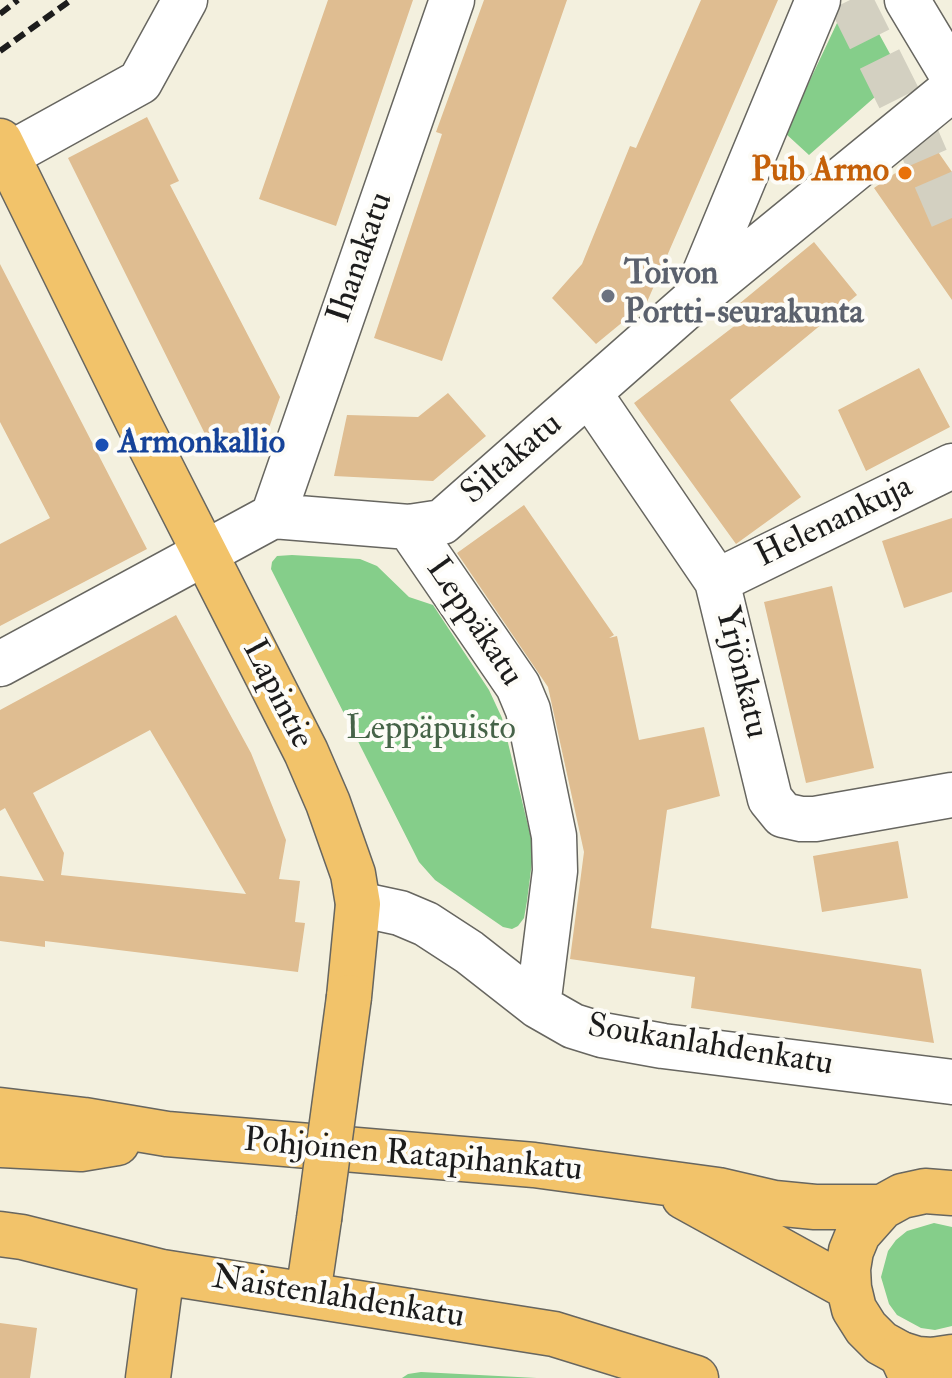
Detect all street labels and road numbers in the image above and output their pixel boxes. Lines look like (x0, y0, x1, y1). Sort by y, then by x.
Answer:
street label: Ihanakatu (321, 187, 403, 329)
street label: Siltakatu (454, 405, 572, 515)
street label: Helenankuja (750, 468, 920, 578)
street label: Leppäkatu (415, 551, 531, 695)
street label: Yrjönkatu (704, 603, 776, 743)
street label: Lapintie (231, 634, 321, 756)
street label: Soukanlahdenkatu (584, 1007, 836, 1087)
street label: Pohjoinen Ratapihankatu (242, 1122, 584, 1192)
street label: Naistenlahdenkatu (209, 1259, 467, 1339)

